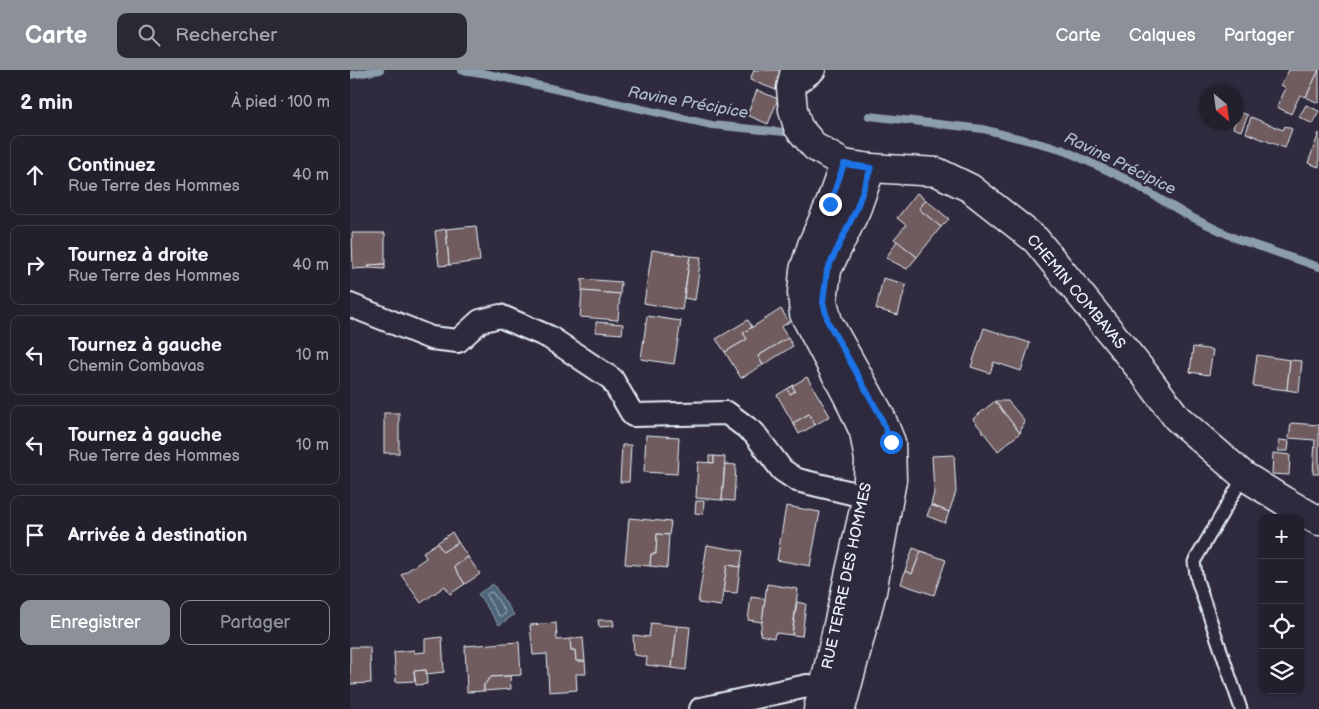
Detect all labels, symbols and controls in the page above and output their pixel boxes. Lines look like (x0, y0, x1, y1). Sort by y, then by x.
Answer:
search box (117, 13, 467, 58)
text: Carte (25, 21, 87, 50)
icon: search (135, 21, 163, 49)
text: Rechercher (175, 24, 277, 47)
text: Carte (1055, 25, 1101, 46)
text: Calques (1129, 25, 1196, 46)
text: Partager (1224, 25, 1294, 46)
water label: Ravine Précipice (626, 83, 750, 123)
north arrow (1199, 85, 1244, 130)
text: 2 min (20, 90, 73, 115)
text: À pied · 100 m (231, 93, 330, 112)
water label: Ravine Précipice (1061, 129, 1179, 199)
text: Continuez (68, 154, 155, 177)
icon: ahead (21, 161, 49, 189)
text: 40 m (292, 166, 329, 185)
text: Rue Terre des Hommes (68, 177, 240, 196)
route end (819, 193, 842, 216)
street label: CHEMIN COMBAVAS (1022, 231, 1130, 353)
text: Tournez à droite (68, 244, 209, 267)
icon: right (21, 251, 49, 279)
text: 40 m (292, 256, 329, 275)
text: Rue Terre des Hommes (68, 267, 240, 286)
text: Tournez à gauche (68, 334, 222, 357)
icon: left (21, 341, 49, 369)
text: 10 m (296, 346, 329, 365)
text: Chemin Combavas (68, 357, 204, 376)
text: Tournez à gauche (68, 424, 222, 447)
icon: left (21, 431, 49, 459)
route start (880, 431, 903, 454)
text: 10 m (296, 436, 329, 455)
text: Rue Terre des Hommes (68, 447, 240, 466)
street label: RUE TERRE DES HOMMES (818, 481, 876, 671)
map controls (1259, 514, 1304, 694)
button: + (1259, 514, 1304, 559)
icon: arrive (21, 521, 49, 549)
text: Arrivée à destination (68, 524, 247, 547)
button: − (1259, 559, 1304, 604)
button: Enregistrer (20, 600, 170, 645)
button: Partager (180, 600, 330, 645)
button: locate (1259, 604, 1304, 649)
button: layers (1259, 649, 1304, 694)

